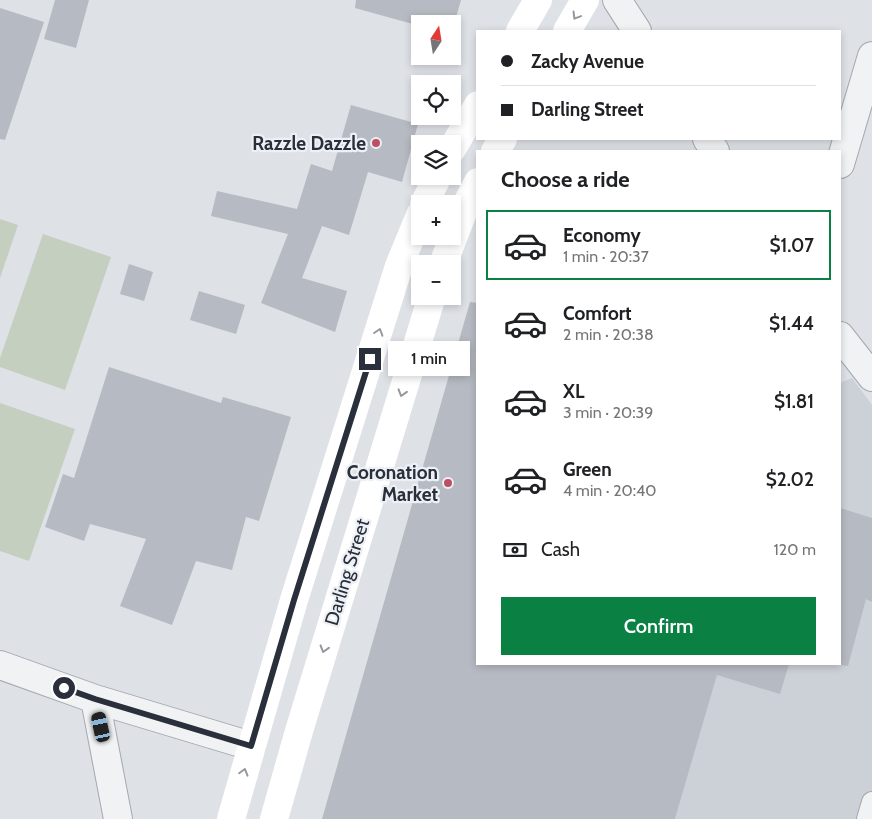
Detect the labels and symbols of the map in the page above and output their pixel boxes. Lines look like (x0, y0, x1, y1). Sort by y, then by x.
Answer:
one-way arrow (573, 10, 583, 19)
north arrow (411, 15, 461, 65)
place label: Razzle Dazzle (252, 132, 366, 155)
marker: Razzle Dazzle (370, 137, 382, 149)
one-way arrow (373, 329, 383, 337)
callout: 1 min (388, 342, 470, 376)
route end (359, 348, 381, 370)
one-way arrow (398, 388, 408, 397)
place label: Coronation Market (347, 461, 438, 506)
marker: Coronation Market (442, 477, 454, 489)
street label: Darling Street (320, 515, 374, 628)
one-way arrow (319, 644, 329, 652)
route start (53, 677, 75, 699)
car (90, 711, 111, 743)
one-way arrow (238, 768, 248, 777)

